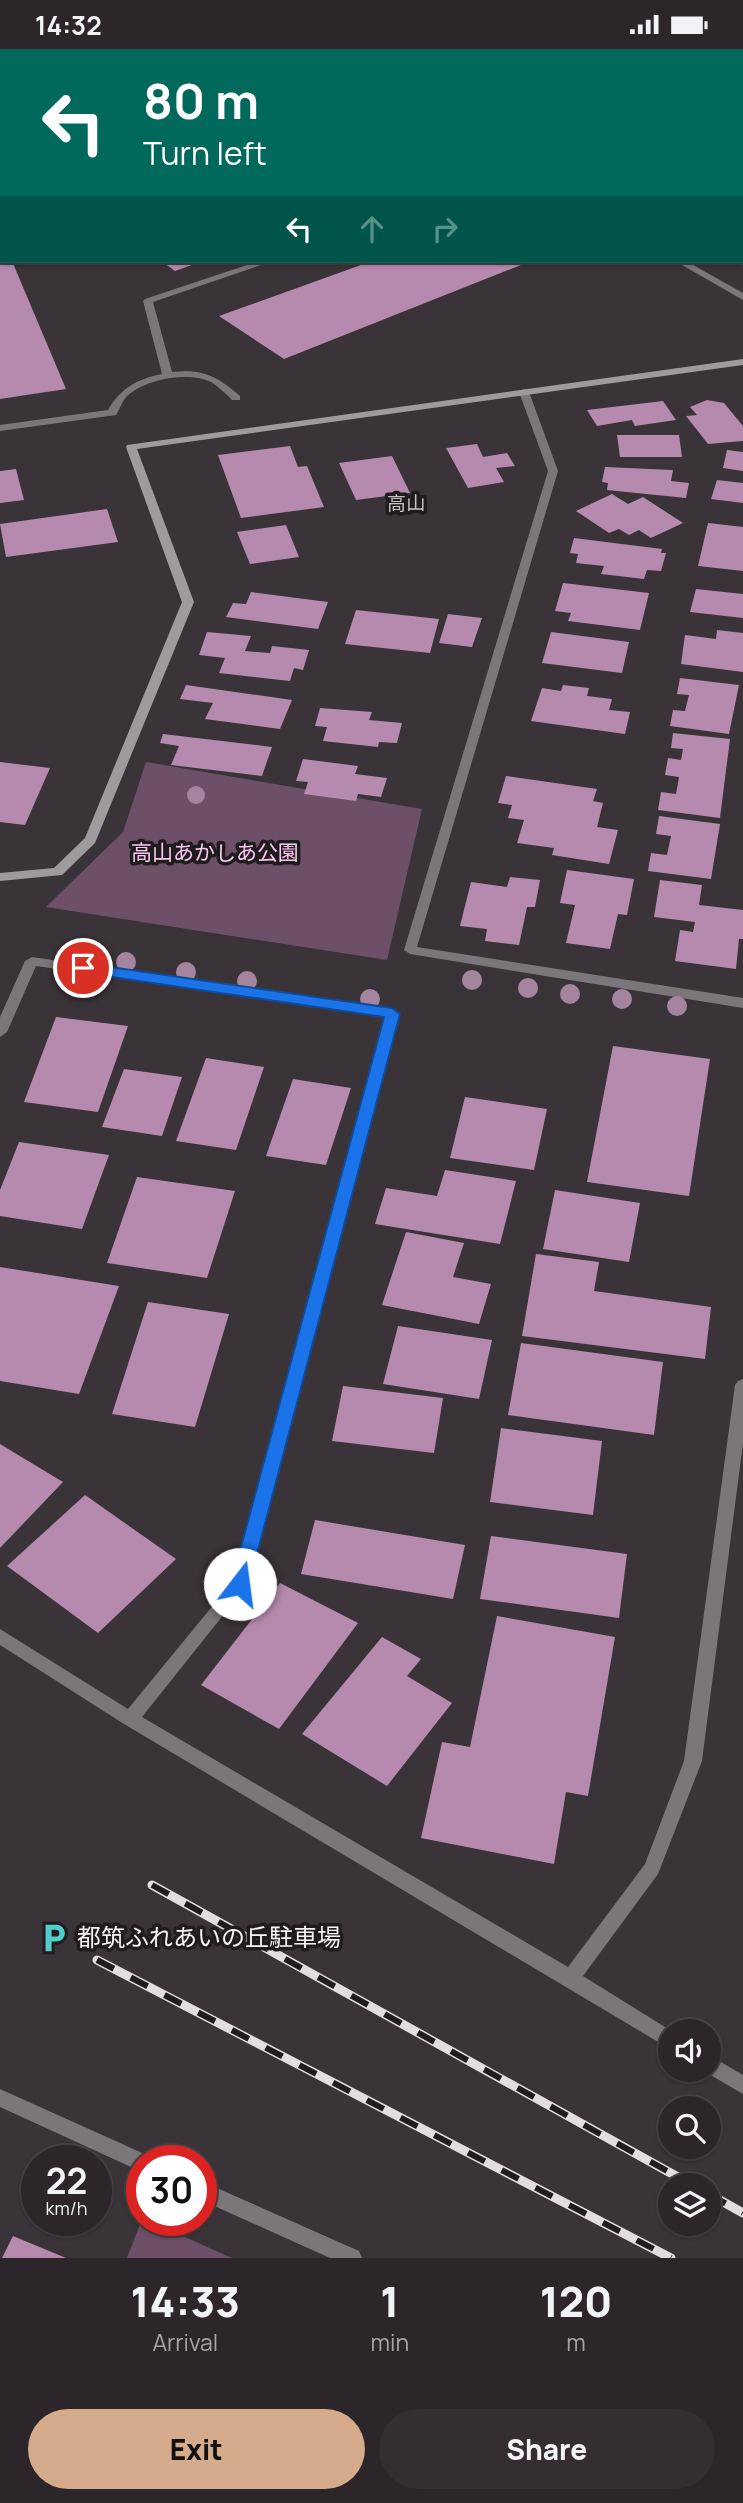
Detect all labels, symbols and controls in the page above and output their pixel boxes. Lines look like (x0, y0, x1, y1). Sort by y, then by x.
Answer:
text: 14:32 (35, 7, 102, 43)
text: 80 m (143, 67, 259, 134)
icon: left (28, 77, 119, 168)
text: Turn left (143, 131, 267, 175)
icon: left (280, 210, 318, 248)
icon: ahead (353, 210, 391, 248)
icon: right (426, 210, 464, 248)
district label: 高山 (387, 490, 425, 516)
park label: 高山あかしあ公園 (131, 838, 299, 866)
pin (53, 938, 113, 998)
icon: arrive (64, 949, 102, 987)
position arrow (203, 1547, 277, 1621)
place label: 都筑ふれあいの丘駐車場 (77, 1920, 341, 1953)
parking icon: 都筑ふれあいの丘駐車場 (37, 1921, 71, 1955)
map controls (658, 2019, 721, 2236)
button: sound (658, 2019, 721, 2082)
button: search (658, 2096, 721, 2159)
speed limit sign: 30 (126, 2145, 217, 2236)
text: 22 (46, 2157, 87, 2205)
button: layers (658, 2173, 721, 2236)
text: km/h (46, 2196, 87, 2220)
text: 14:33 (131, 2272, 240, 2330)
text: 1 (380, 2272, 399, 2330)
text: 120 (540, 2272, 612, 2330)
text: Arrival (152, 2326, 218, 2358)
text: min (371, 2326, 409, 2358)
text: m (566, 2326, 586, 2358)
button: Exit (28, 2409, 365, 2489)
button: Share (379, 2409, 715, 2489)

